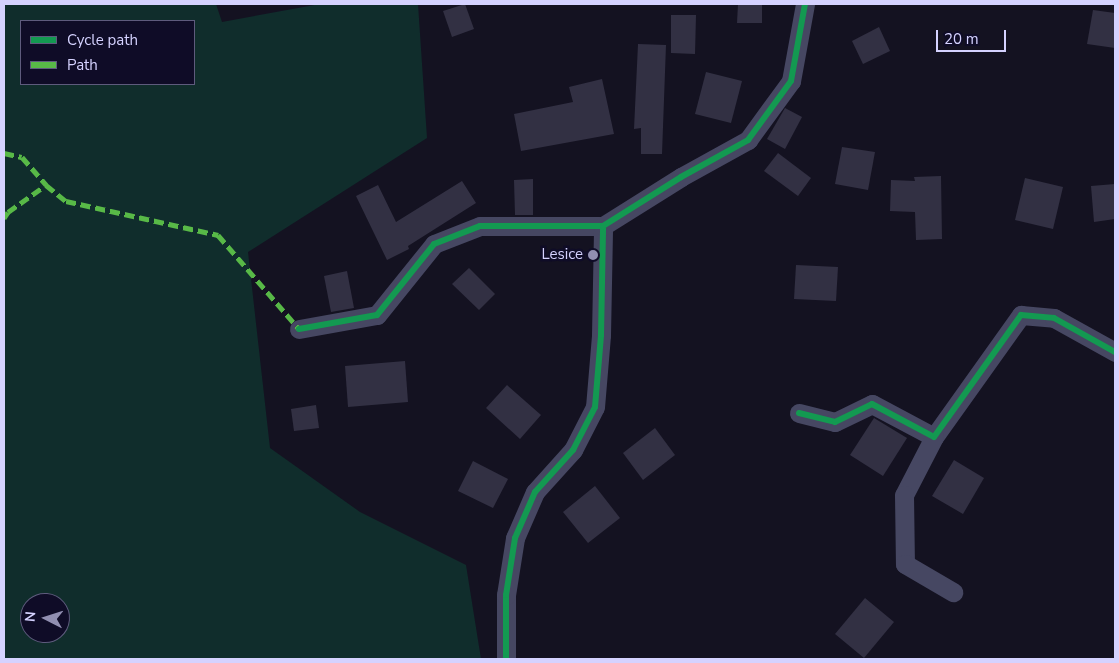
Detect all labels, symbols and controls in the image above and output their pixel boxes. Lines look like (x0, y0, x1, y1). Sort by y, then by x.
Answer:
legend (20, 20, 195, 85)
scale bar (939, 20, 1009, 52)
text: 20 m (944, 29, 979, 49)
text: Cycle path (67, 30, 138, 50)
text: Path (67, 55, 98, 75)
place label: Lesice (541, 246, 583, 264)
marker: Lesice (587, 249, 599, 261)
north arrow (20, 593, 70, 643)
text: N (21, 611, 40, 623)

